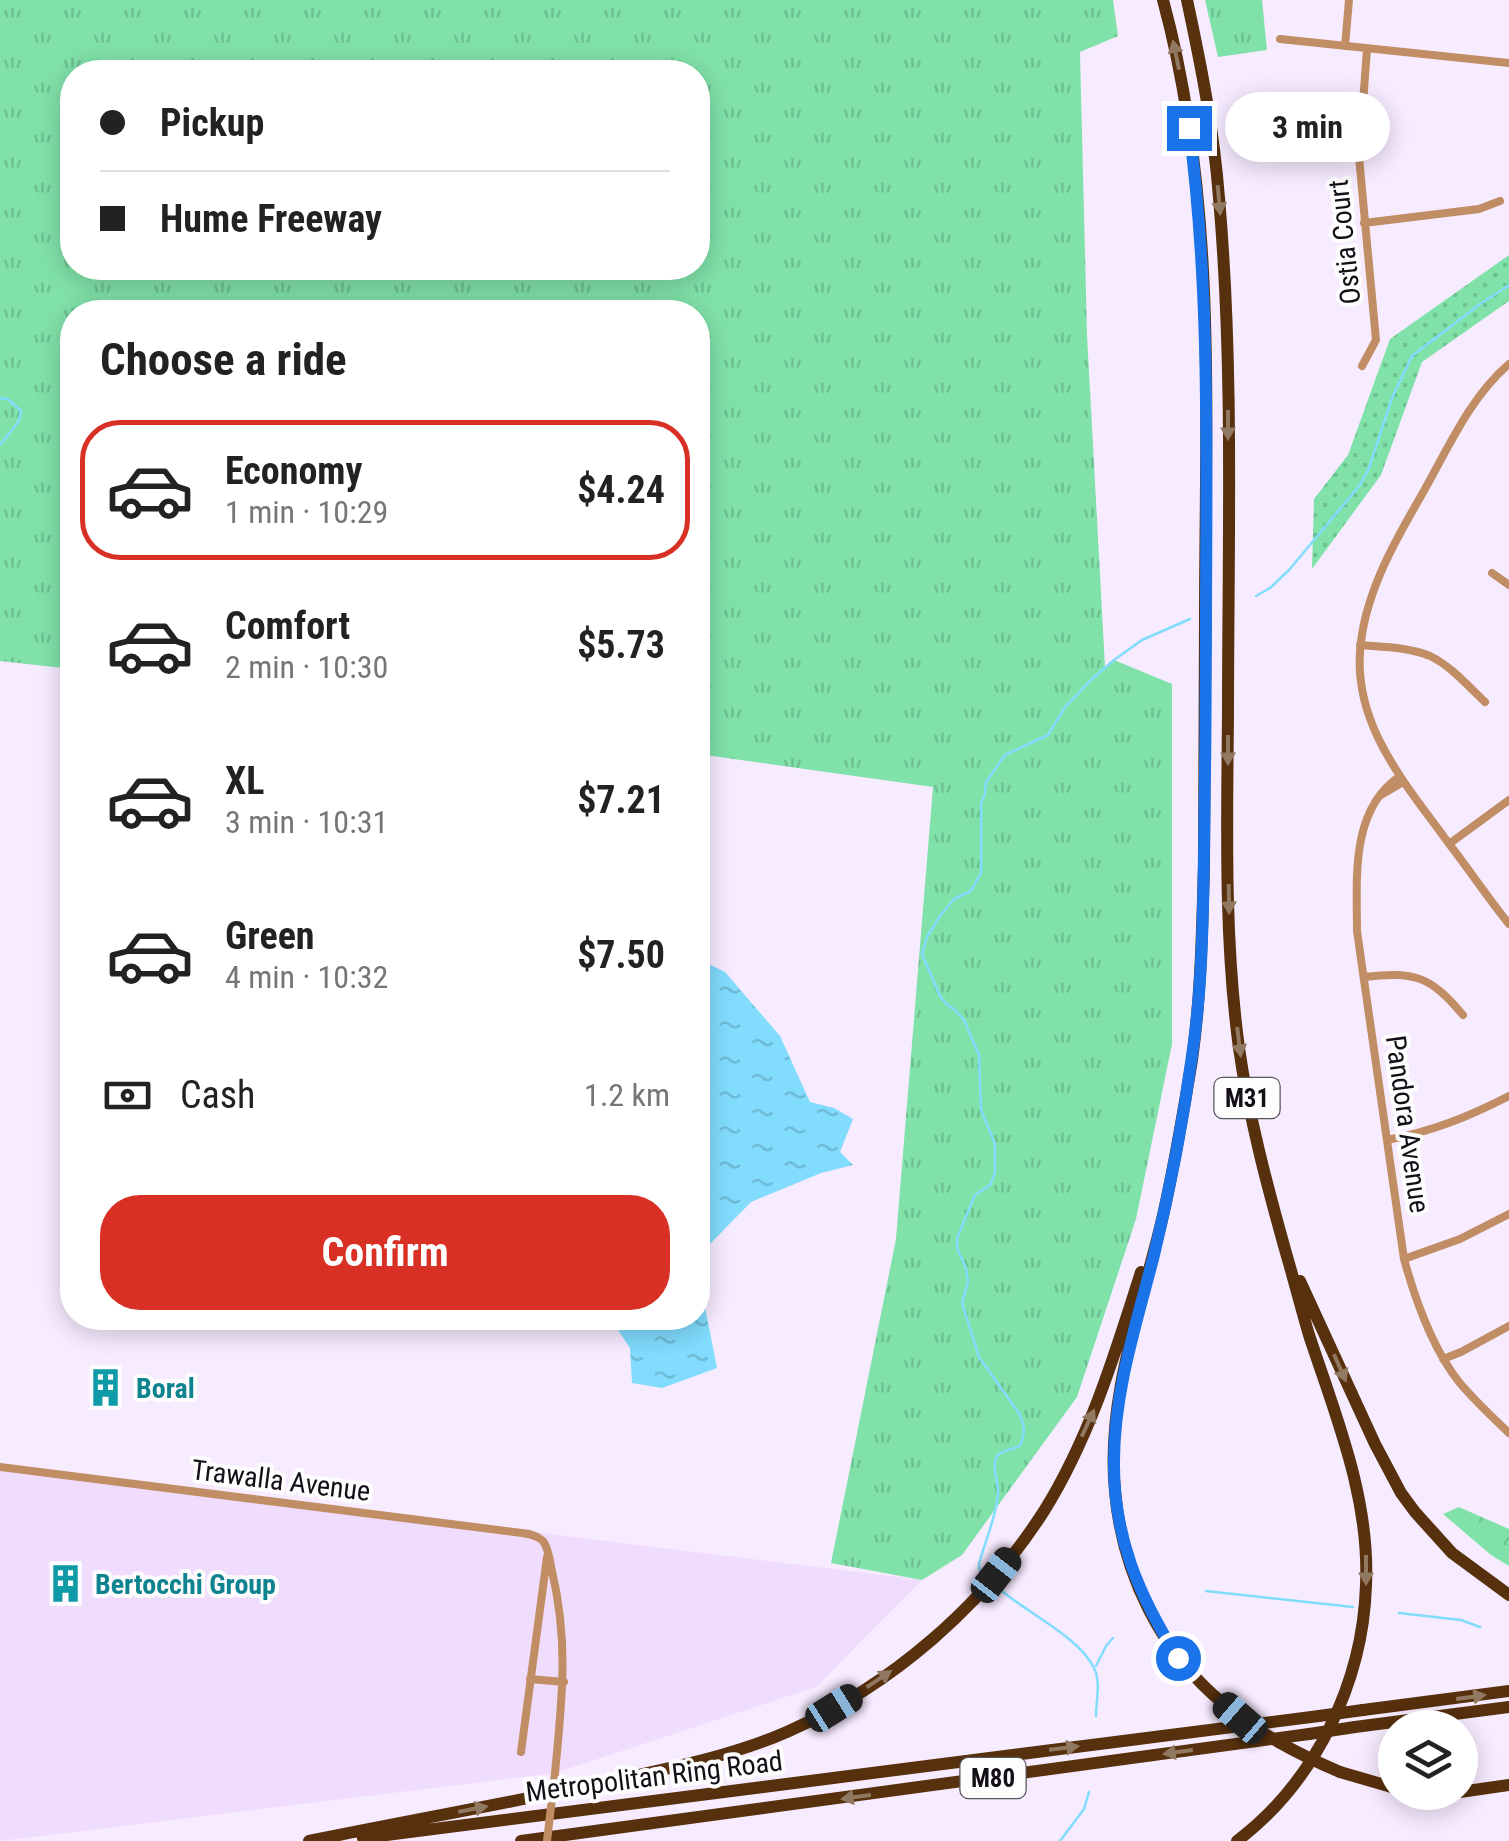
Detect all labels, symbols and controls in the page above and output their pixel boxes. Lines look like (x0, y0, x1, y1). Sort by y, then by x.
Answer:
one-way arrow (1167, 40, 1183, 71)
callout: 3 min (1224, 93, 1389, 163)
text: Pickup (160, 101, 264, 145)
route end (1167, 106, 1212, 151)
text: 3 min (1272, 108, 1343, 146)
street label: Ostia Court (1322, 178, 1367, 306)
one-way arrow (1212, 184, 1228, 216)
text: Hume Freeway (160, 197, 382, 241)
text: Choose a ride (100, 333, 347, 386)
one-way arrow (1220, 409, 1236, 441)
icon: car (105, 445, 195, 535)
text: Economy (225, 449, 362, 493)
text: $4.24 (577, 468, 665, 512)
text: 1 min · 10:29 (225, 493, 388, 531)
icon: car (105, 600, 195, 690)
text: Comfort (225, 604, 350, 648)
text: $5.73 (577, 623, 665, 667)
text: 2 min · 10:30 (225, 648, 388, 686)
one-way arrow (1220, 734, 1236, 766)
icon: car (105, 755, 195, 845)
text: XL (225, 759, 264, 803)
text: $7.21 (577, 778, 665, 822)
text: 3 min · 10:31 (225, 803, 388, 841)
one-way arrow (1222, 884, 1238, 916)
icon: car (105, 910, 195, 1000)
text: Green (225, 914, 315, 958)
text: $7.50 (577, 933, 665, 977)
text: 4 min · 10:32 (225, 958, 388, 996)
one-way arrow (1231, 1027, 1247, 1058)
street label: Pandora Avenue (1379, 1033, 1436, 1215)
icon: cash (100, 1068, 155, 1123)
text: Cash (180, 1073, 255, 1117)
text: 1.2 km (584, 1076, 670, 1114)
road number: M31 (1214, 1078, 1280, 1118)
button: Confirm (100, 1195, 670, 1310)
one-way arrow (1331, 1354, 1348, 1383)
building icon: Boral (85, 1367, 127, 1409)
place label: Boral (136, 1372, 195, 1405)
one-way arrow (1080, 1408, 1096, 1438)
street label: Trawalla Avenue (190, 1453, 372, 1508)
car (966, 1542, 1026, 1608)
one-way arrow (1358, 1555, 1374, 1587)
building icon: Bertocchi Group (44, 1563, 86, 1605)
place label: Bertocchi Group (95, 1568, 276, 1601)
route start (1156, 1636, 1201, 1681)
one-way arrow (866, 1670, 893, 1689)
car (801, 1679, 867, 1737)
car (1208, 1687, 1272, 1749)
one-way arrow (1455, 1688, 1487, 1704)
map controls (1378, 1710, 1478, 1810)
button: layers (1378, 1710, 1478, 1810)
one-way arrow (1049, 1740, 1080, 1756)
street label: Metropolitan Ring Road (524, 1744, 784, 1809)
one-way arrow (1162, 1745, 1193, 1761)
road number: M80 (960, 1758, 1026, 1798)
one-way arrow (840, 1789, 871, 1805)
one-way arrow (458, 1800, 489, 1816)

